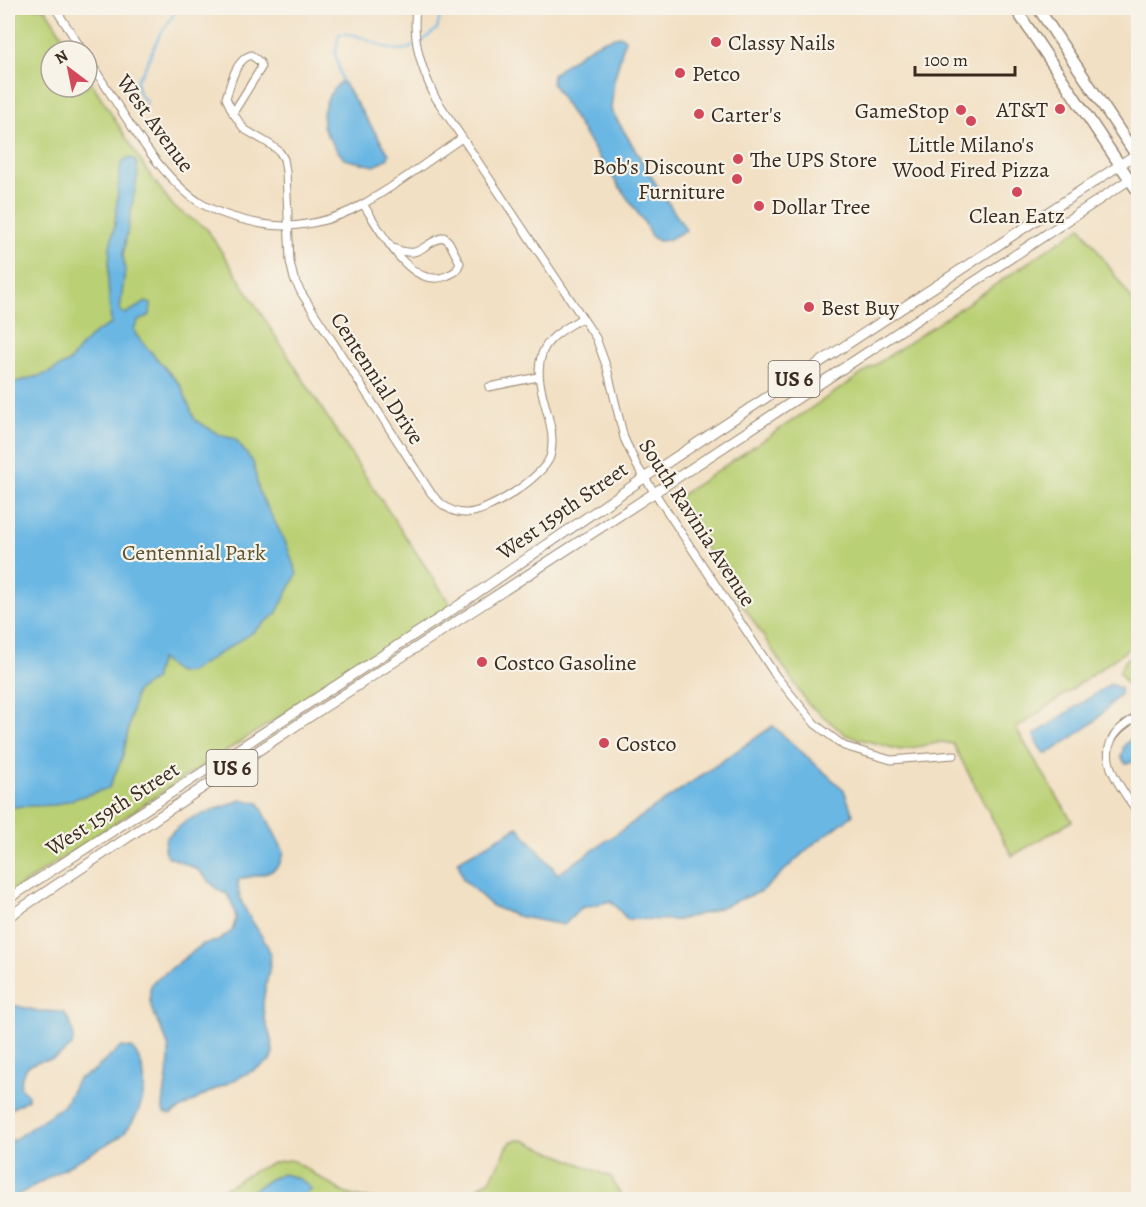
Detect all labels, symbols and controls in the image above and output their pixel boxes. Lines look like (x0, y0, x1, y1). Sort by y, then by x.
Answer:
place label: Classy Nails (728, 28, 835, 58)
marker: Classy Nails (709, 35, 723, 49)
north arrow (39, 39, 99, 99)
scale bar (915, 39, 1016, 77)
text: N (51, 45, 73, 70)
text: 100 m (924, 48, 968, 72)
place label: Petco (692, 59, 740, 89)
marker: Petco (673, 66, 687, 80)
street label: West Avenue (109, 68, 201, 179)
place label: AT&T (995, 95, 1048, 125)
place label: GameStop (855, 96, 949, 126)
place label: Carter's (711, 100, 782, 130)
marker: AT&T (1053, 102, 1067, 116)
marker: GameStop (954, 103, 968, 117)
marker: Carter's (692, 107, 706, 121)
marker: Little Milano's Wood Fired Pizza (964, 114, 978, 128)
place label: Little Milano's Wood Fired Pizza (892, 130, 1050, 185)
place label: The UPS Store (750, 145, 877, 175)
place label: Bob's Discount Furniture (593, 152, 725, 207)
marker: The UPS Store (731, 152, 745, 166)
marker: Bob's Discount Furniture (730, 172, 744, 186)
marker: Clean Eatz (1010, 185, 1024, 199)
place label: Dollar Tree (771, 192, 870, 222)
marker: Dollar Tree (752, 199, 766, 213)
place label: Clean Eatz (969, 201, 1065, 231)
place label: Best Buy (821, 293, 899, 323)
marker: Best Buy (802, 300, 816, 314)
street label: Centennial Drive (323, 307, 431, 450)
road number: US 6 (768, 361, 820, 397)
street label: South Ravinia Avenue (632, 433, 763, 612)
street label: West 159th Street (490, 454, 634, 568)
park label: Centennial Park (122, 538, 266, 568)
place label: Costco Gasoline (494, 648, 637, 678)
marker: Costco Gasoline (475, 655, 489, 669)
place label: Costco (616, 729, 676, 759)
marker: Costco (597, 736, 611, 750)
road number: US 6 (206, 750, 258, 786)
street label: West 159th Street (39, 754, 185, 864)

